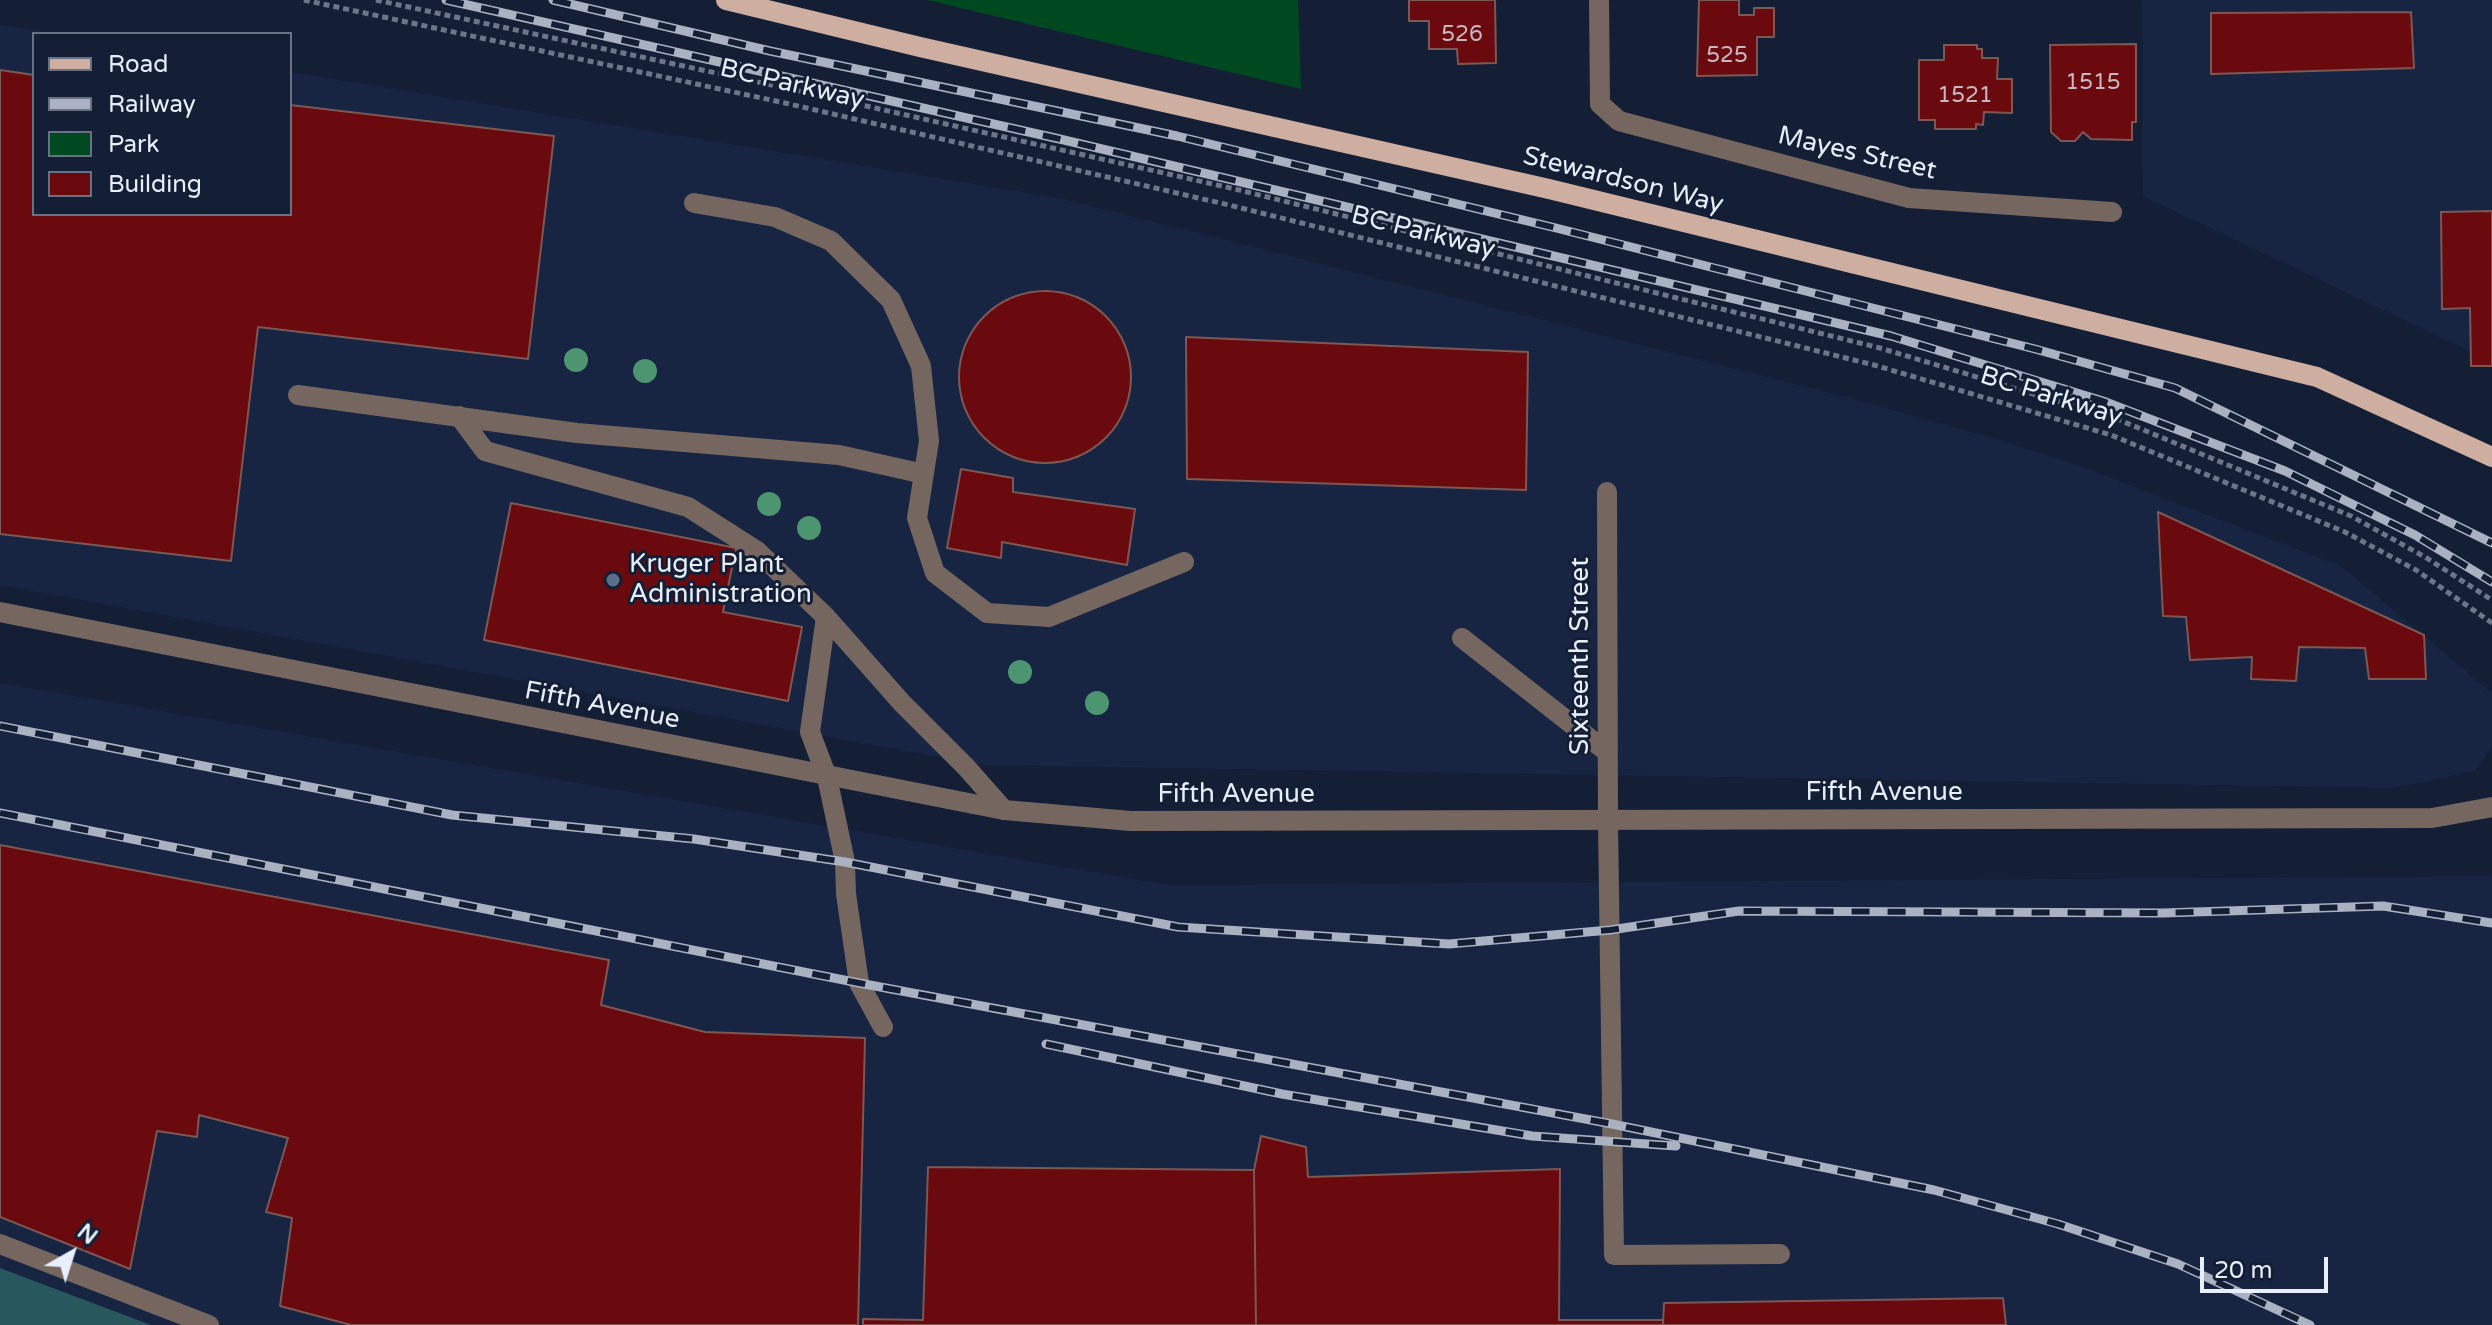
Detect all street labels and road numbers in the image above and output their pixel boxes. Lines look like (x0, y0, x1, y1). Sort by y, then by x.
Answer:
street label: BC Parkway (717, 53, 867, 117)
street label: Mayes Street (1775, 121, 1939, 187)
street label: Stewardson Way (1520, 141, 1726, 221)
street label: BC Parkway (1348, 200, 1498, 266)
street label: BC Parkway (1976, 361, 2126, 433)
street label: Sixteenth Street (1565, 557, 1597, 755)
street label: Fifth Avenue (522, 676, 682, 736)
street label: Fifth Avenue (1805, 777, 1963, 809)
street label: Fifth Avenue (1157, 779, 1315, 811)

